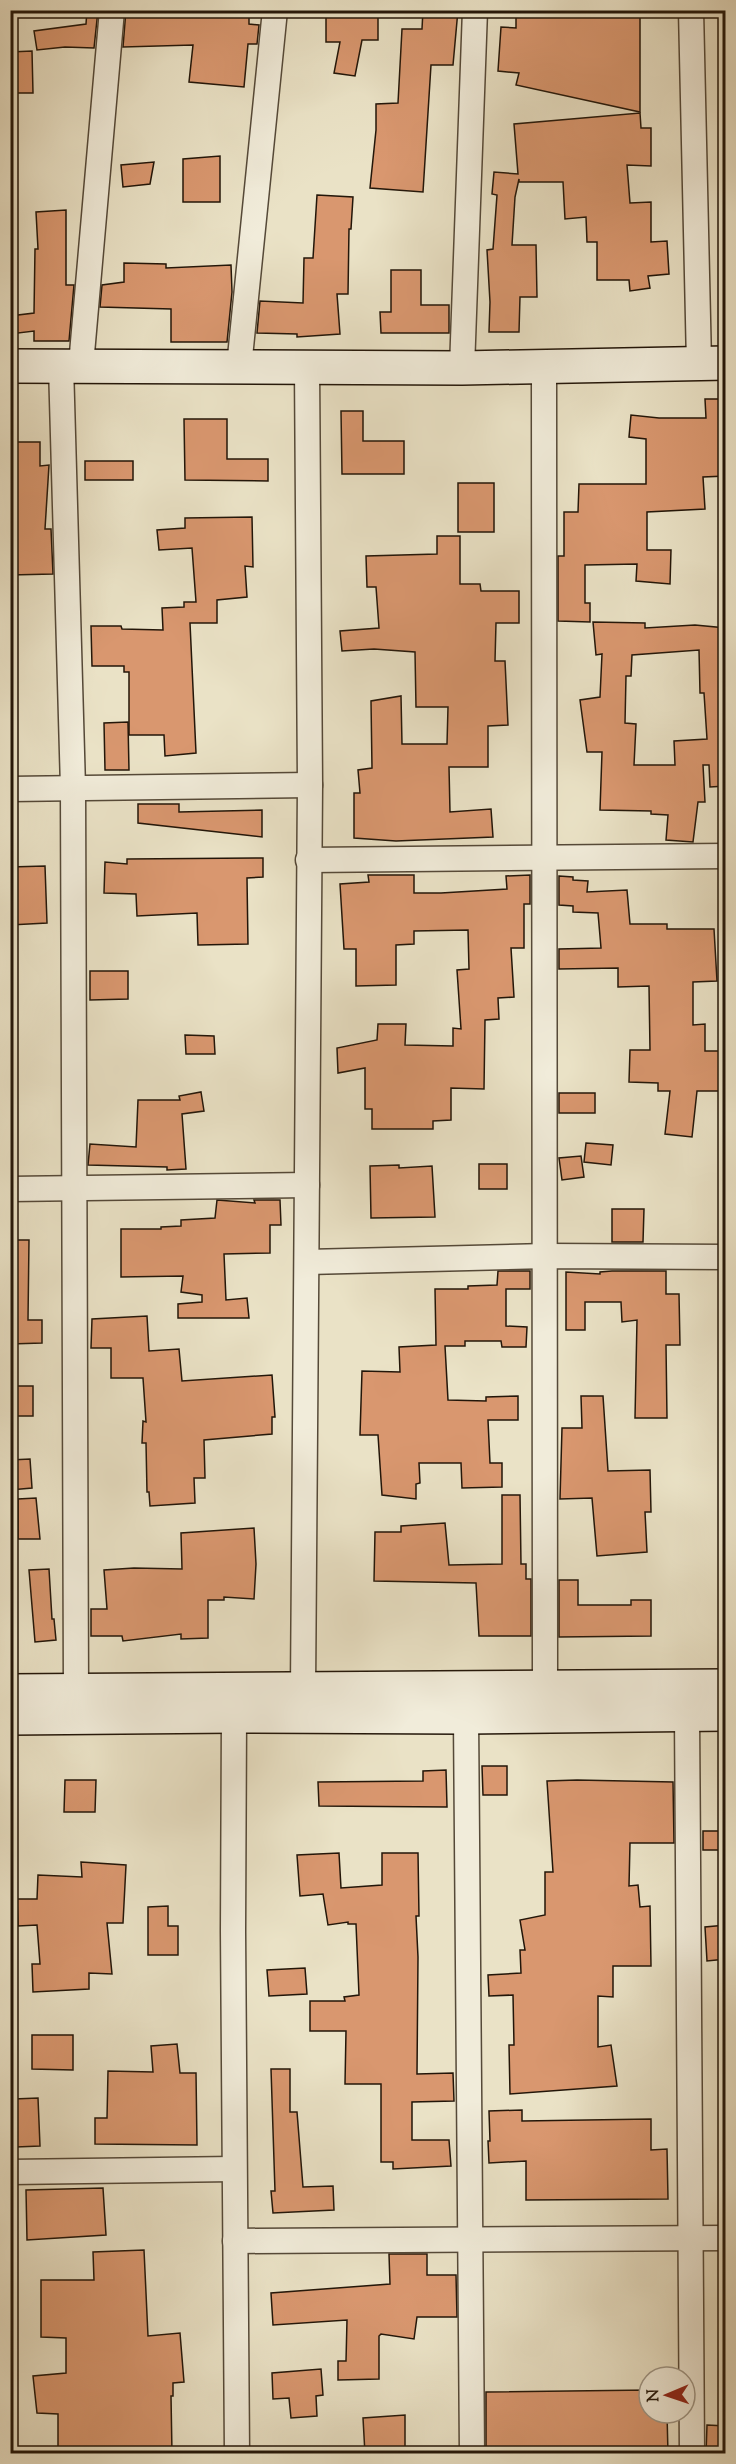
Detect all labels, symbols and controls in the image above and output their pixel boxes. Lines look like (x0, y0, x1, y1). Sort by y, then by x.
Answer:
north arrow (637, 2365, 697, 2425)
text: N (643, 2388, 666, 2402)

